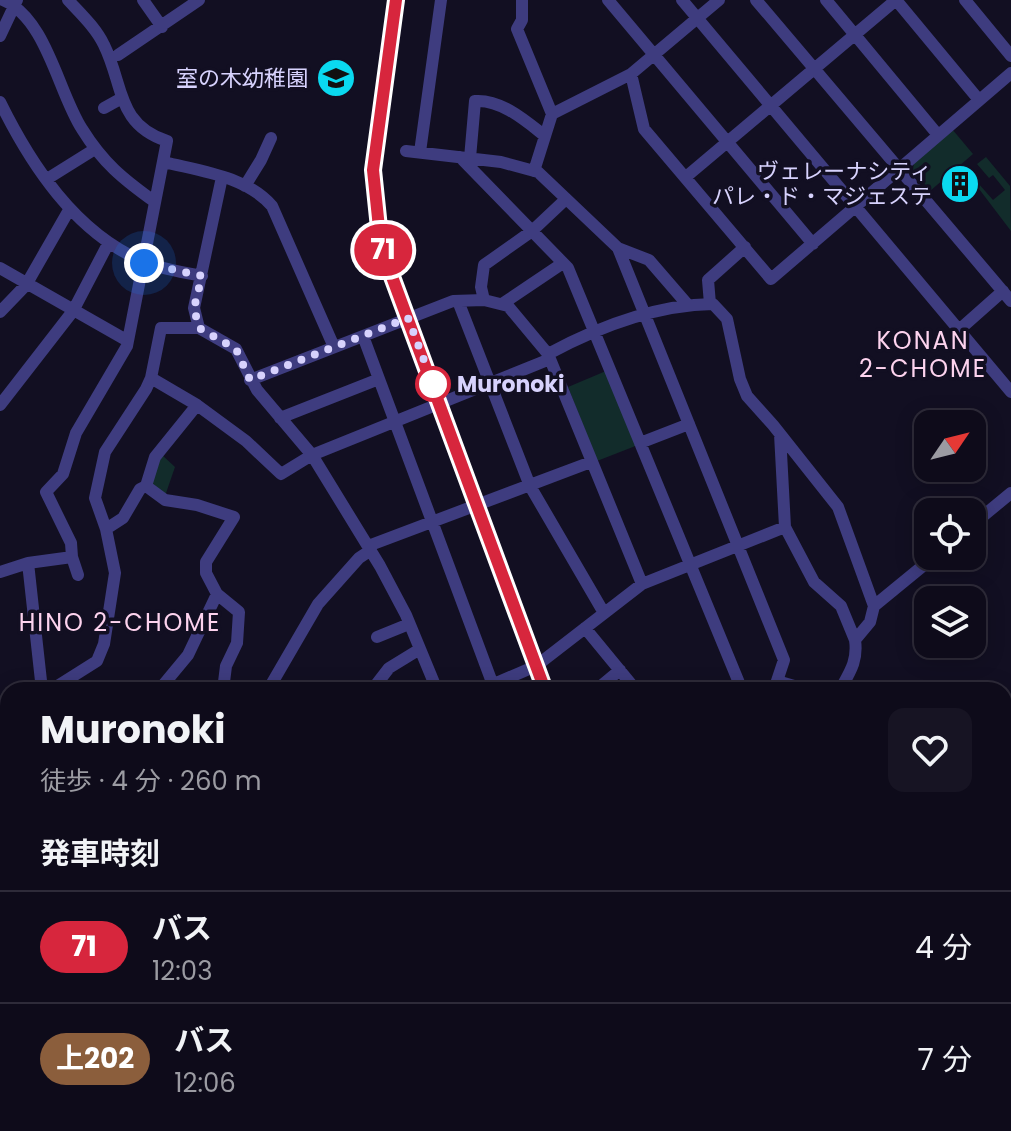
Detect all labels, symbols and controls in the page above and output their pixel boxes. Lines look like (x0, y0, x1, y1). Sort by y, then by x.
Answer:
school or university icon: 室の木幼稚園 (315, 57, 357, 99)
place label: 室の木幼稚園 (176, 63, 308, 94)
place label: ヴェレーナシティ パレ・ド・マジェステ (712, 156, 932, 212)
building icon: ヴェレーナシティ パレ・ド・マジェステ (939, 163, 981, 205)
line badge: 71 (347, 224, 419, 276)
text: 71 (370, 230, 396, 269)
your location (124, 243, 164, 283)
district label: KONAN 2-CHOME (859, 324, 987, 385)
marker: Muronoki (416, 367, 450, 401)
place label: Muronoki (457, 369, 564, 400)
north arrow (914, 410, 986, 482)
map controls (914, 410, 986, 658)
button: locate (914, 498, 986, 570)
button: layers (914, 586, 986, 658)
district label: HINO 2-CHOME (19, 606, 221, 639)
text: Muronoki (40, 703, 225, 756)
button: heart (888, 708, 972, 792)
text: 徒歩 · 4 分 · 260 m (40, 763, 262, 799)
text: 発車時刻 (40, 832, 160, 875)
text: バス (152, 907, 212, 950)
text: 4 分 (915, 926, 972, 969)
text: 71 (71, 927, 97, 966)
text: 12:03 (152, 953, 212, 989)
text: バス (174, 1019, 234, 1062)
text: 7 分 (918, 1038, 972, 1081)
text: 上202 (56, 1039, 134, 1078)
text: 12:06 (174, 1065, 236, 1101)

